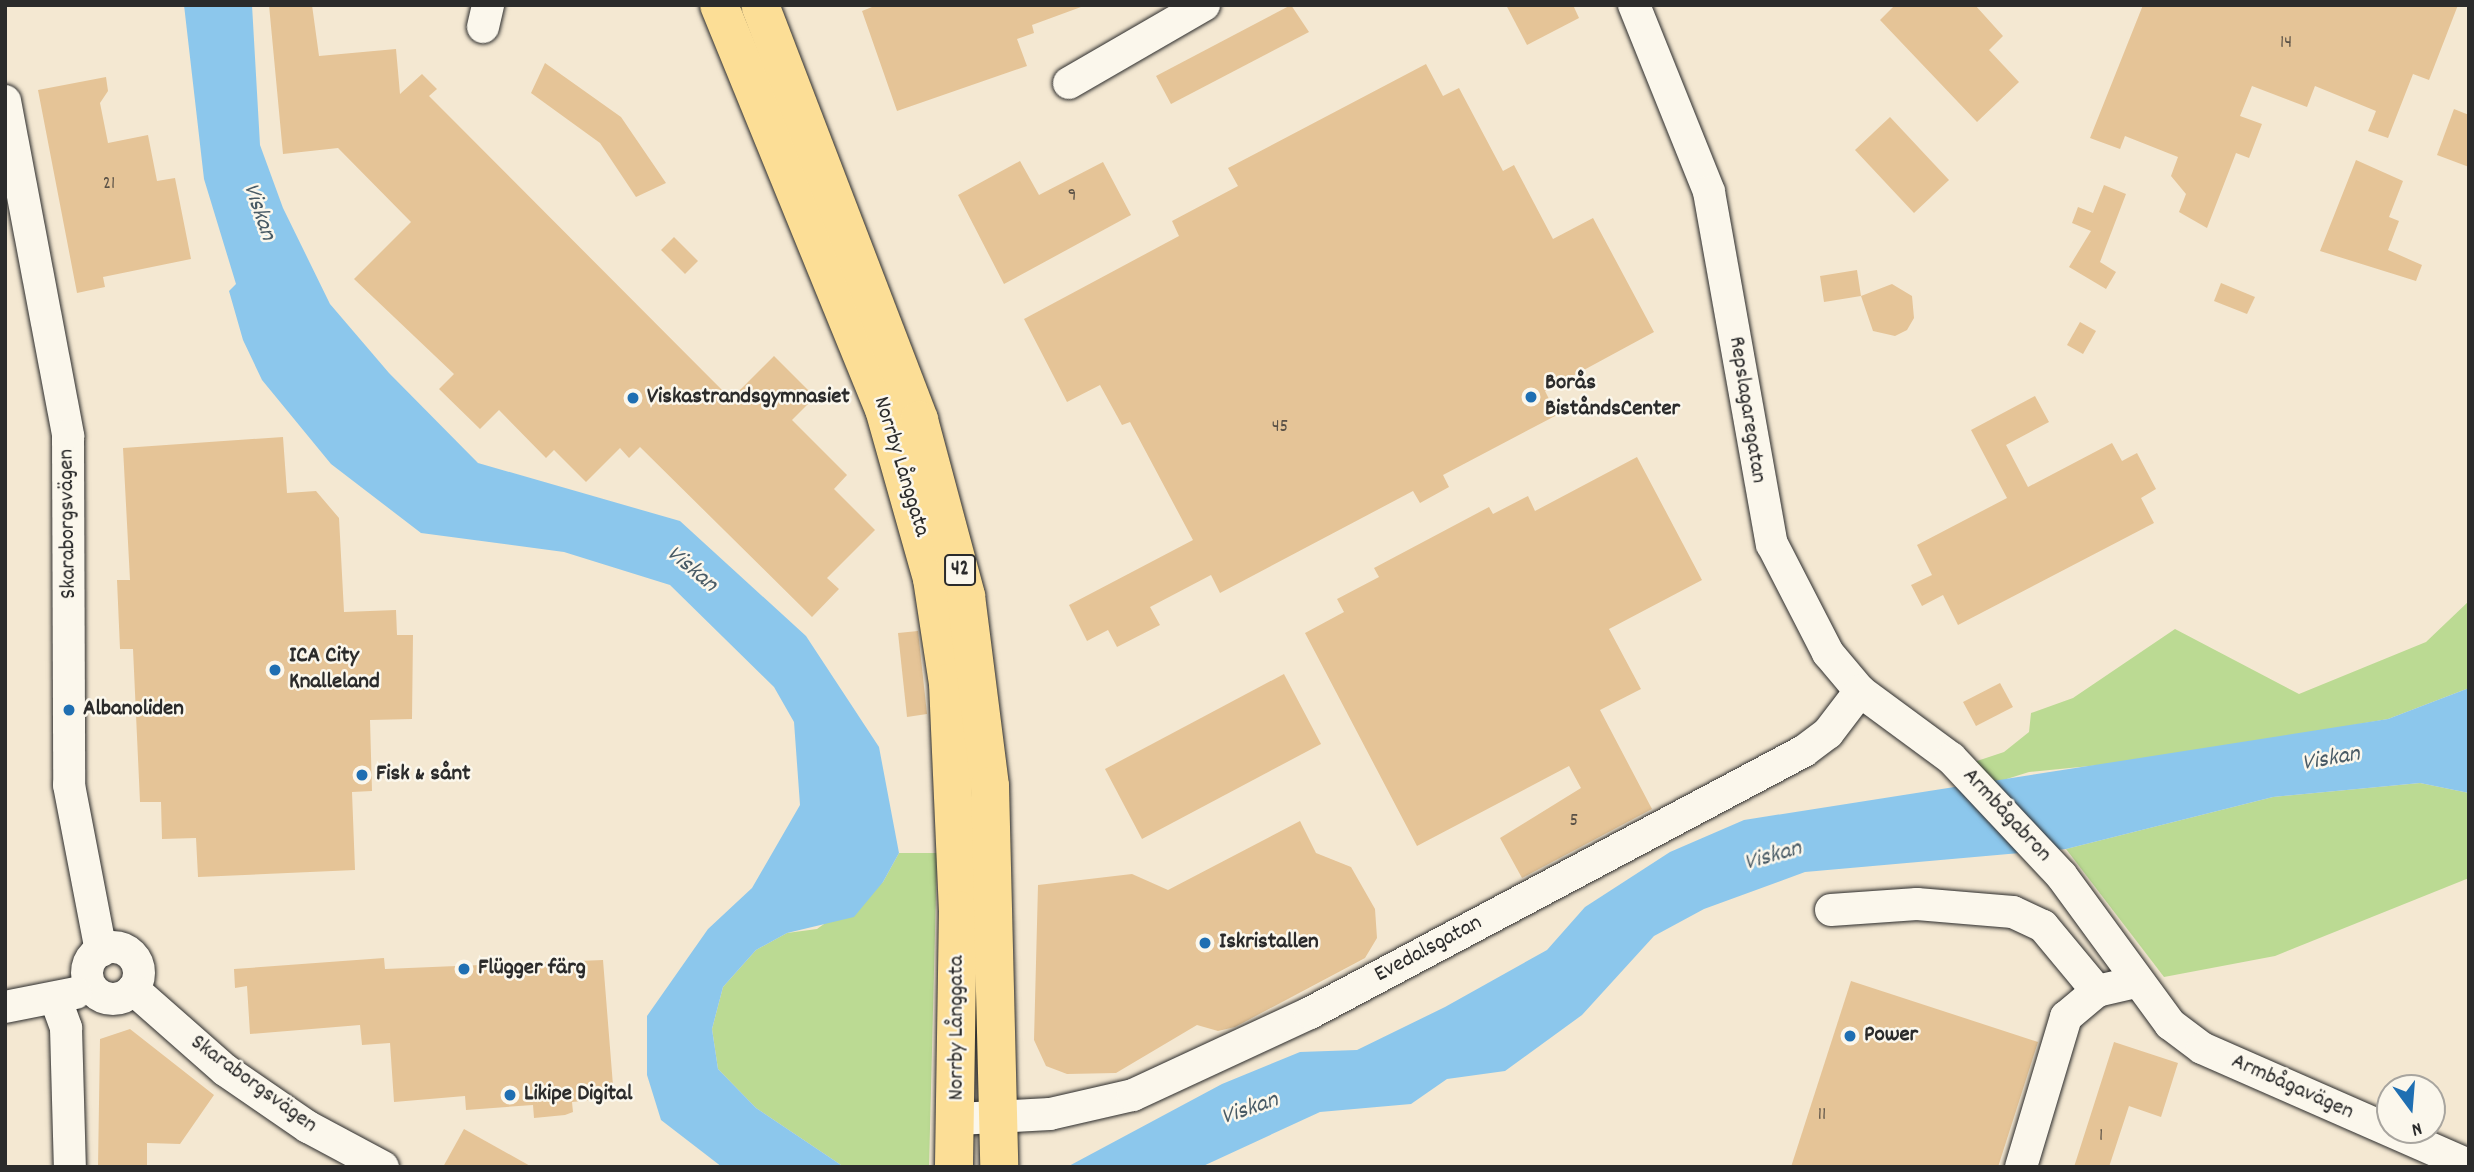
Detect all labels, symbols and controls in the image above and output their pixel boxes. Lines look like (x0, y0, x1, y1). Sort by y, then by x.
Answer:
house number: 14 (2280, 33, 2292, 55)
house number: 21 (103, 174, 115, 196)
water label: Viskan (235, 180, 281, 244)
house number: 9 (1068, 186, 1076, 208)
street label: Repslagaregatan (1721, 335, 1771, 485)
place label: Borås BiståndsCenter (1545, 370, 1680, 424)
place label: Viskastrandsgymnasiet (647, 384, 850, 412)
marker: Borås BiståndsCenter (1523, 389, 1539, 405)
marker: Viskastrandsgymnasiet (625, 390, 641, 406)
street label: Norrby Långgata (866, 394, 934, 540)
house number: 45 (1272, 417, 1288, 439)
street label: Skaraborgsvägen (54, 449, 84, 599)
water label: Viskan (659, 540, 723, 600)
road number: 42 (942, 552, 978, 588)
place label: ICA City Knalleland (289, 643, 380, 697)
marker: ICA City Knalleland (267, 662, 283, 678)
place label: Albanoliden (83, 696, 184, 724)
marker: Albanoliden (61, 702, 77, 718)
water label: Viskan (2300, 741, 2362, 779)
place label: Fisk & sånt (376, 761, 471, 789)
street label: Armbågabron (1955, 763, 2057, 869)
marker: Fisk & sånt (354, 767, 370, 783)
house number: 5 (1570, 811, 1578, 833)
water label: Viskan (1741, 835, 1805, 879)
street label: Evedalsgatan (1371, 910, 1487, 990)
place label: Iskristallen (1219, 929, 1319, 957)
marker: Iskristallen (1197, 935, 1213, 951)
place label: Flügger färg (478, 955, 586, 983)
street label: Norrby Långgata (944, 956, 972, 1100)
marker: Flügger färg (456, 961, 472, 977)
place label: Power (1864, 1022, 1918, 1050)
marker: Power (1842, 1028, 1858, 1044)
street label: Skaraborgsvägen (184, 1030, 322, 1140)
street label: Armbågavägen (2227, 1049, 2357, 1127)
north arrow (2376, 1074, 2446, 1144)
place label: Likipe Digital (524, 1081, 632, 1109)
marker: Likipe Digital (502, 1087, 518, 1103)
water label: Viskan (1218, 1087, 1282, 1133)
house number: 11 (1818, 1105, 1826, 1127)
text: N (2408, 1113, 2425, 1142)
house number: 1 (2099, 1126, 2103, 1148)

